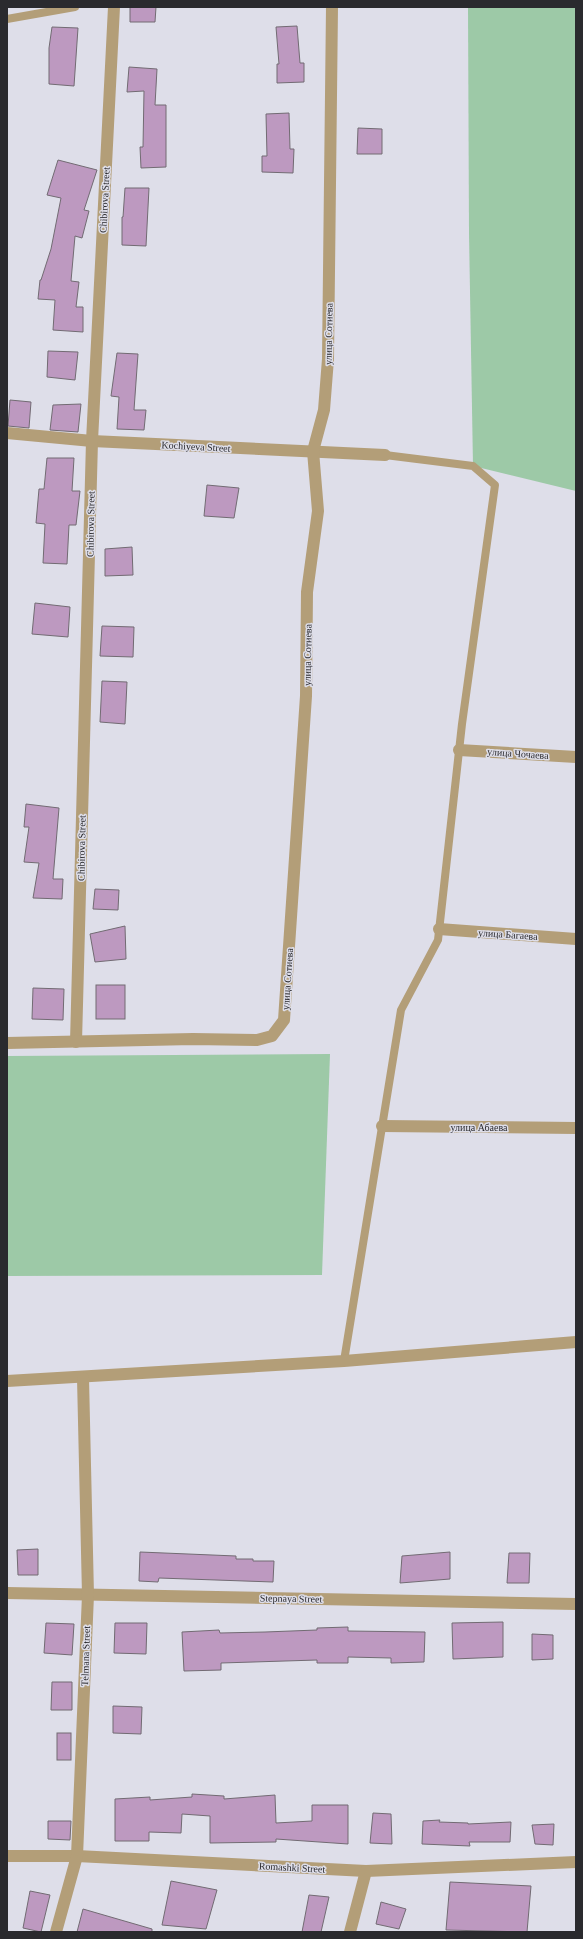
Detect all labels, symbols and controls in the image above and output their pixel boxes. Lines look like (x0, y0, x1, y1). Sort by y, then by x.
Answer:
street label: Chibirova Street (97, 167, 112, 233)
street label: улица Сотиева (322, 302, 335, 365)
street label: Kochiyeva Street (161, 439, 231, 454)
street label: Chibirova Street (84, 491, 97, 557)
street label: улица Сотиева (301, 623, 314, 686)
street label: улица Чочаева (487, 746, 550, 761)
street label: Chibirova Street (75, 815, 88, 881)
street label: улица Багаева (478, 927, 539, 942)
street label: улица Сотиева (280, 947, 295, 1010)
street label: улица Абаева (451, 1122, 508, 1133)
street label: Stepnaya Street (260, 1592, 323, 1605)
street label: Telmana Street (79, 1626, 92, 1686)
street label: Romashki Street (259, 1860, 326, 1875)

